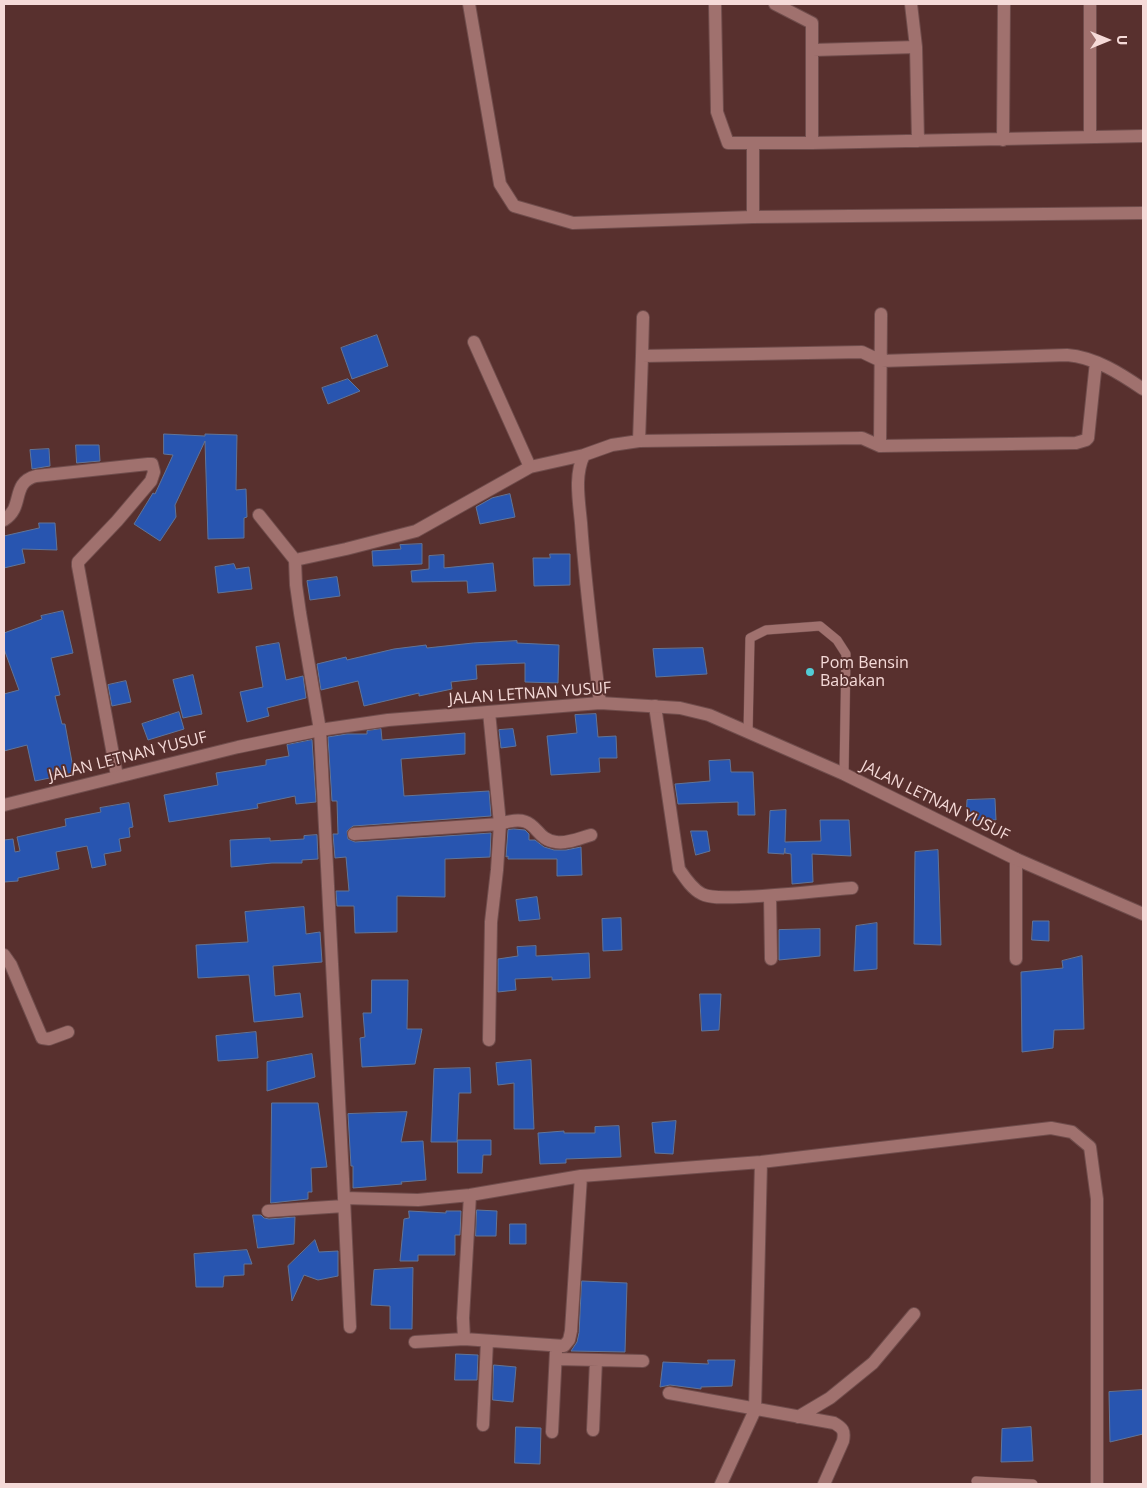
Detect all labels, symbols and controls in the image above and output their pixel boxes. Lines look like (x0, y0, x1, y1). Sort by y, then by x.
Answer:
north arrow (1082, 15, 1132, 65)
text: U (1113, 35, 1132, 45)
place label: Pom Bensin Babakan (820, 653, 909, 691)
marker: Pom Bensin Babakan (804, 666, 816, 678)
street label: JALAN LETNAN YUSUF (448, 679, 612, 709)
street label: JALAN LETNAN YUSUF (47, 728, 209, 786)
street label: JALAN LETNAN YUSUF (858, 757, 1012, 845)

